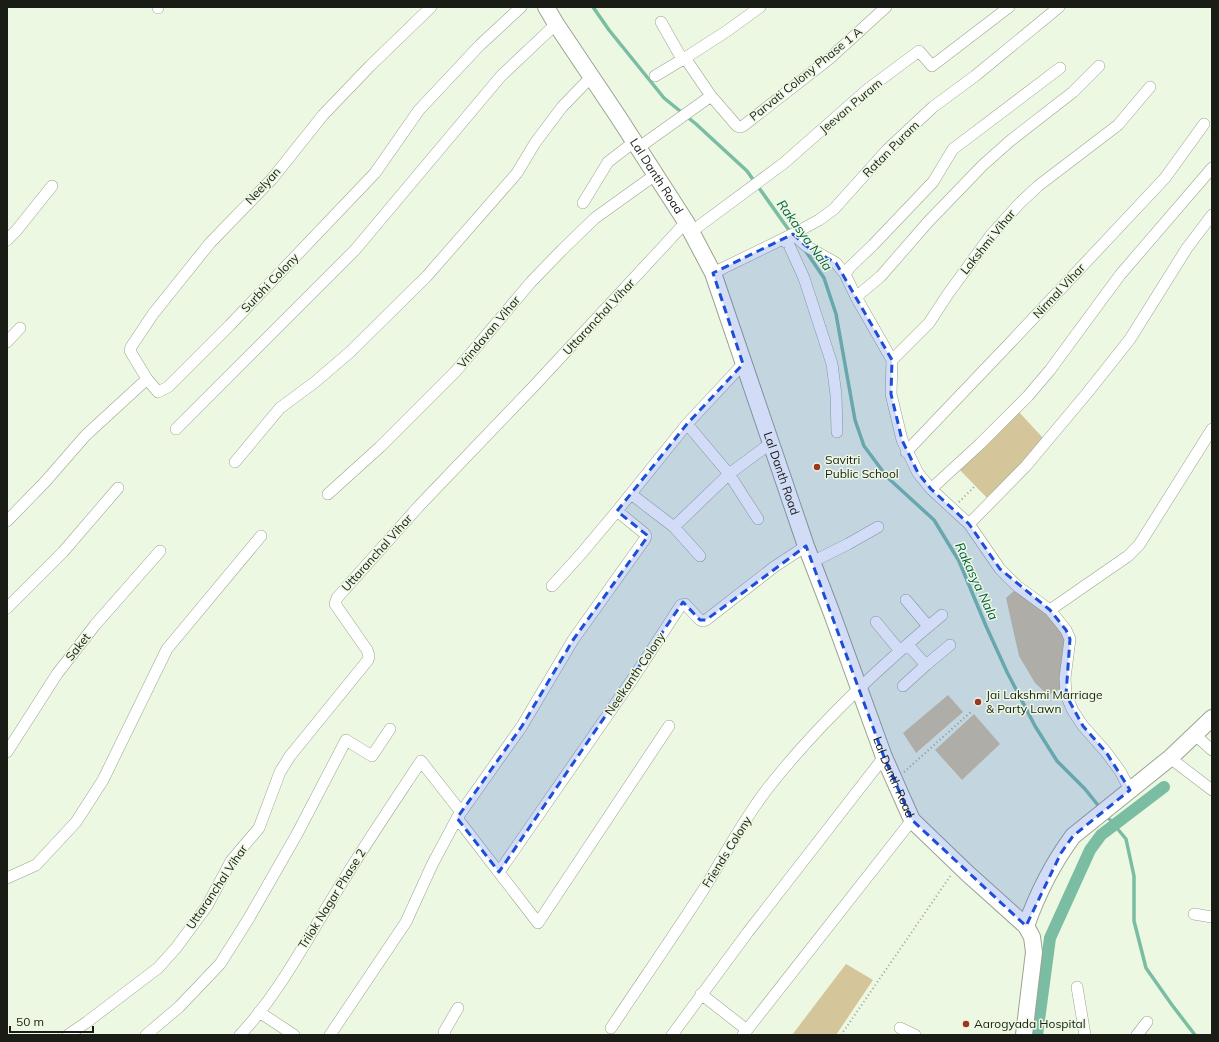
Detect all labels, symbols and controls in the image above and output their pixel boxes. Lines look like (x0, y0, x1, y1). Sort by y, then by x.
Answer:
street label: Parvati Colony Phase 1 A (746, 23, 865, 124)
street label: Jeevan Puram (816, 75, 885, 136)
street label: Ratan Puram (859, 117, 922, 180)
street label: Lal Danth Road (627, 135, 687, 216)
street label: Neelyan (242, 164, 284, 207)
water label: Rakasya Nala (774, 196, 836, 274)
street label: Lakshmi Vihar (957, 206, 1019, 277)
street label: Surbhi Colony (238, 249, 302, 315)
street label: Nirmal Vihar (1029, 260, 1088, 321)
street label: Uttaranchal Vihar (559, 275, 638, 358)
street label: Vrindavan Vihar (454, 292, 524, 371)
street label: Lal Danth Road (761, 430, 803, 517)
place label: Savitri Public School (825, 452, 899, 481)
marker: Savitri Public School (812, 462, 822, 472)
street label: Uttaranchal Vihar (338, 510, 416, 594)
water label: Rakasya Nala (952, 540, 1002, 623)
street label: Neelkanth Colony (601, 629, 668, 718)
street label: Saket (62, 630, 93, 664)
place label: Jai Lakshmi Marriage & Party Lawn (986, 687, 1102, 716)
marker: Jai Lakshmi Marriage & Party Lawn (973, 697, 983, 707)
street label: Lal Danth Road (870, 734, 918, 820)
street label: Friends Colony (699, 813, 755, 890)
street label: Uttaranchal Vihar (183, 841, 251, 932)
street label: Trilok Nagar Phase 2 (295, 846, 369, 952)
scale bar (10, 1008, 93, 1034)
text: 50 m (16, 1014, 44, 1029)
place label: Aarogyada Hospital (974, 1016, 1086, 1031)
marker: Aarogyada Hospital (961, 1019, 971, 1029)

